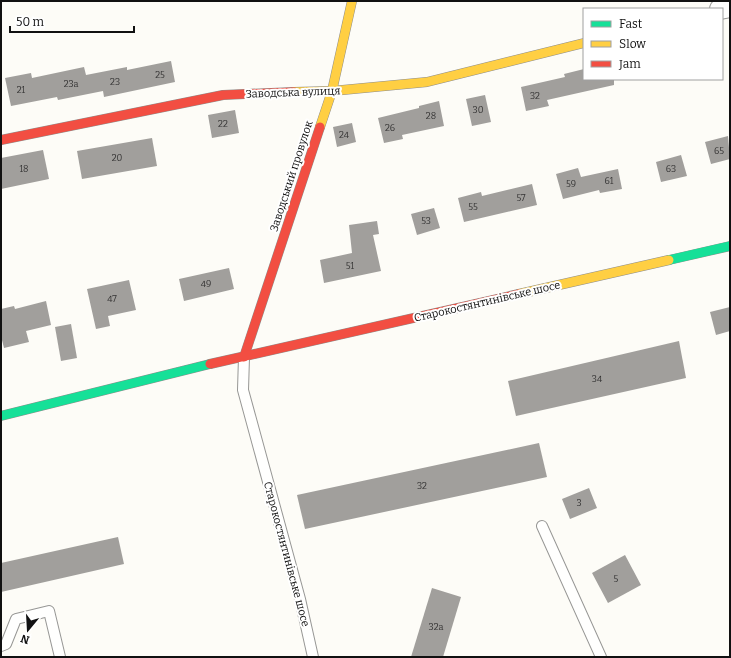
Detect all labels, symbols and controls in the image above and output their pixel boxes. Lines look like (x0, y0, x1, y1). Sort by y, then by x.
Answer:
scale bar (10, 8, 134, 34)
legend (583, 8, 723, 80)
text: 50 m (16, 15, 45, 29)
text: Fast (619, 17, 643, 31)
text: Slow (619, 37, 646, 51)
text: Jam (618, 57, 641, 71)
house number: 25 (155, 70, 165, 80)
house number: 23 (110, 77, 120, 87)
house number: 23а (64, 79, 78, 89)
street label: Заводська вулиця (245, 84, 341, 101)
house number: 21 (17, 85, 26, 95)
house number: 32 (530, 91, 540, 101)
house number: 30 (473, 105, 484, 115)
house number: 28 (426, 111, 436, 121)
house number: 22 (218, 119, 228, 129)
street label: Заводський провулок (267, 119, 316, 233)
house number: 26 (385, 123, 395, 133)
house number: 24 (339, 130, 350, 140)
house number: 65 (714, 146, 724, 156)
house number: 20 (112, 153, 123, 163)
house number: 18 (19, 164, 29, 174)
house number: 63 (666, 164, 676, 174)
house number: 61 (605, 176, 614, 186)
house number: 59 (566, 179, 576, 189)
house number: 57 (516, 193, 526, 203)
house number: 55 (468, 202, 478, 212)
house number: 53 (421, 216, 431, 226)
house number: 51 (346, 261, 355, 271)
street label: Старокостянтинівське шосе (413, 278, 562, 325)
house number: 49 (201, 279, 211, 289)
house number: 47 (107, 294, 117, 304)
house number: 34 (592, 374, 603, 384)
street label: Старокостянтинівське шосе (261, 480, 312, 628)
house number: 32 (417, 481, 427, 491)
house number: 3 (576, 498, 582, 508)
house number: 5 (614, 574, 619, 584)
north arrow (8, 610, 48, 650)
house number: 32а (429, 622, 444, 632)
text: N (19, 631, 31, 647)

